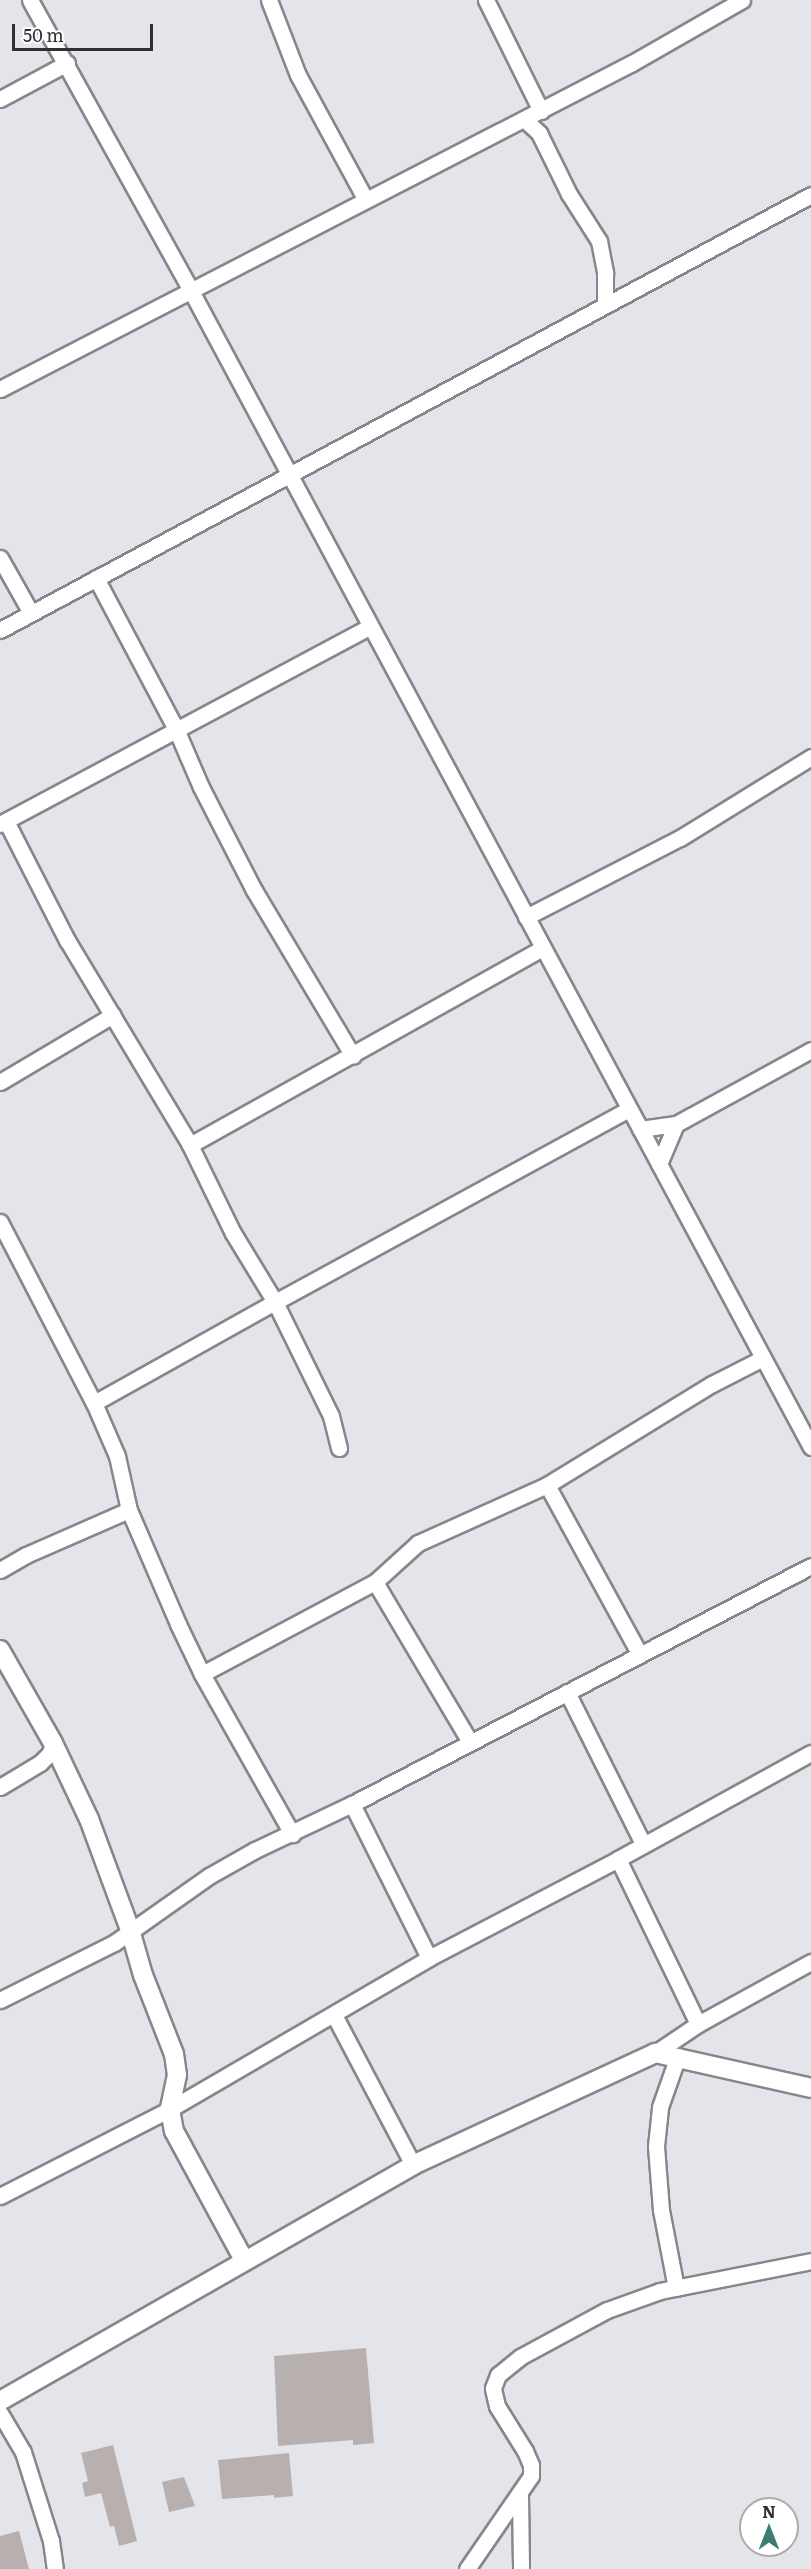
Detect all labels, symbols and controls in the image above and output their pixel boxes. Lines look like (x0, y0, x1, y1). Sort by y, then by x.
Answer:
scale bar (15, 12, 156, 50)
text: 50 m (23, 21, 64, 48)
north arrow (739, 2497, 799, 2557)
text: N (762, 2499, 776, 2523)

